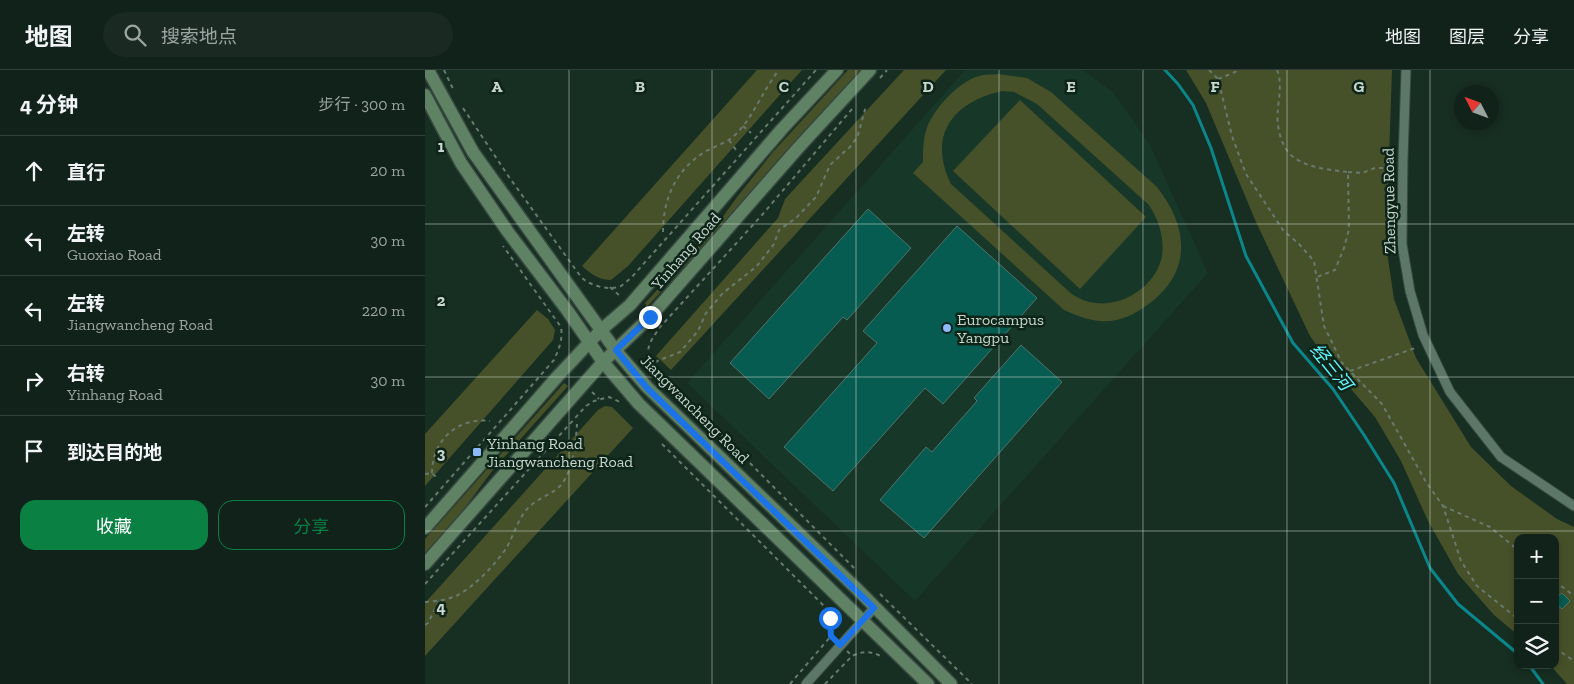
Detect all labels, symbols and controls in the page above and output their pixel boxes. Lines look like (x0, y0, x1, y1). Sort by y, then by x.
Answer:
search box (103, 12, 453, 57)
icon: search (121, 21, 149, 49)
text: 地图 (25, 22, 73, 51)
text: 搜索地点 (161, 25, 237, 48)
text: 地图 (1385, 26, 1421, 48)
text: 图层 (1449, 26, 1485, 48)
text: 分享 (1513, 26, 1549, 48)
text: A (492, 77, 503, 96)
text: B (635, 77, 645, 96)
text: C (779, 77, 789, 96)
text: D (922, 77, 934, 96)
text: E (1066, 77, 1076, 96)
text: F (1210, 77, 1220, 96)
text: G (1354, 77, 1365, 96)
north arrow (1454, 85, 1499, 130)
text: 4 分钟 (20, 92, 78, 117)
text: 步行 · 300 m (319, 95, 405, 114)
text: 1 (438, 137, 445, 156)
street label: Zhengyue Road (1379, 147, 1399, 254)
icon: ahead (20, 157, 48, 185)
text: 直行 (67, 161, 105, 184)
text: 20 m (370, 161, 405, 180)
street label: Yinhang Road (647, 208, 725, 294)
text: 左转 (67, 222, 105, 245)
icon: left (20, 227, 48, 255)
text: 30 m (371, 231, 405, 250)
text: Guoxiao Road (67, 245, 162, 264)
text: 2 (437, 291, 446, 310)
text: 左转 (67, 292, 105, 315)
icon: left (20, 297, 48, 325)
text: 220 m (362, 301, 405, 320)
route end (639, 306, 662, 329)
place label: Eurocampus Yangpu (956, 310, 1044, 347)
text: Jiangwancheng Road (67, 315, 213, 334)
marker: Eurocampus Yangpu (941, 322, 953, 334)
water label: 经三河 (1305, 339, 1358, 397)
street label: Jiangwancheng Road (637, 351, 754, 468)
text: 右转 (67, 362, 105, 385)
icon: right (20, 367, 48, 395)
text: 30 m (371, 371, 405, 390)
text: Yinhang Road (67, 385, 163, 404)
place label: Yinhang Road Jiangwancheng Road (486, 434, 633, 471)
icon: arrive (20, 437, 48, 465)
text: 到达目的地 (67, 441, 162, 464)
text: 3 (437, 444, 446, 463)
marker: Yinhang Road Jiangwancheng Road (471, 446, 483, 458)
button: 收藏 (20, 500, 208, 550)
button: 分享 (218, 500, 405, 550)
map controls (1514, 534, 1559, 669)
button: + (1514, 534, 1559, 579)
button: − (1514, 579, 1559, 624)
text: 4 (436, 598, 446, 617)
route start (819, 607, 842, 630)
button: layers (1514, 624, 1559, 669)

